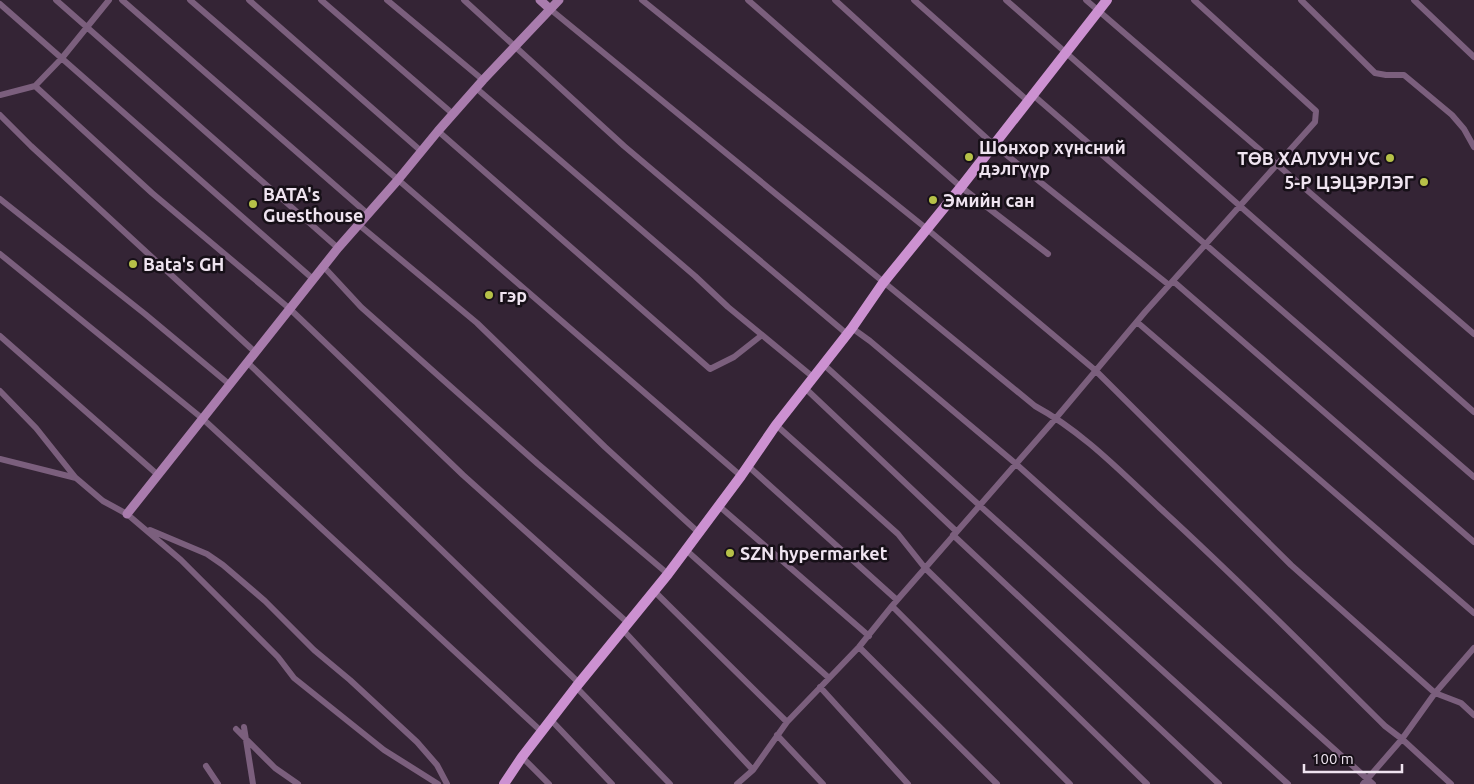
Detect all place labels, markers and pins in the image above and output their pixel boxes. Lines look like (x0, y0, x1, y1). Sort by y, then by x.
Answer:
place label: Шонхор хүнсний дэлгүүр (979, 137, 1126, 178)
place label: ТӨВ ХАЛУУН УС (1237, 148, 1380, 168)
marker: Шонхор хүнсний дэлгүүр (963, 151, 975, 163)
marker: ТӨВ ХАЛУУН УС (1384, 152, 1396, 164)
place label: 5-Р ЦЭЦЭРЛЭГ (1284, 172, 1414, 192)
marker: 5-Р ЦЭЦЭРЛЭГ (1418, 176, 1430, 188)
place label: BATA's Guesthouse (263, 184, 363, 225)
place label: Эмийн сан (943, 190, 1035, 210)
marker: Эмийн сан (927, 194, 939, 206)
marker: BATA's Guesthouse (247, 198, 259, 210)
place label: Bata's GH (143, 254, 224, 274)
marker: Bata's GH (127, 258, 139, 270)
place label: гэр (499, 285, 527, 305)
marker: гэр (483, 289, 495, 301)
place label: SZN hypermarket (740, 543, 888, 563)
marker: SZN hypermarket (724, 547, 736, 559)

